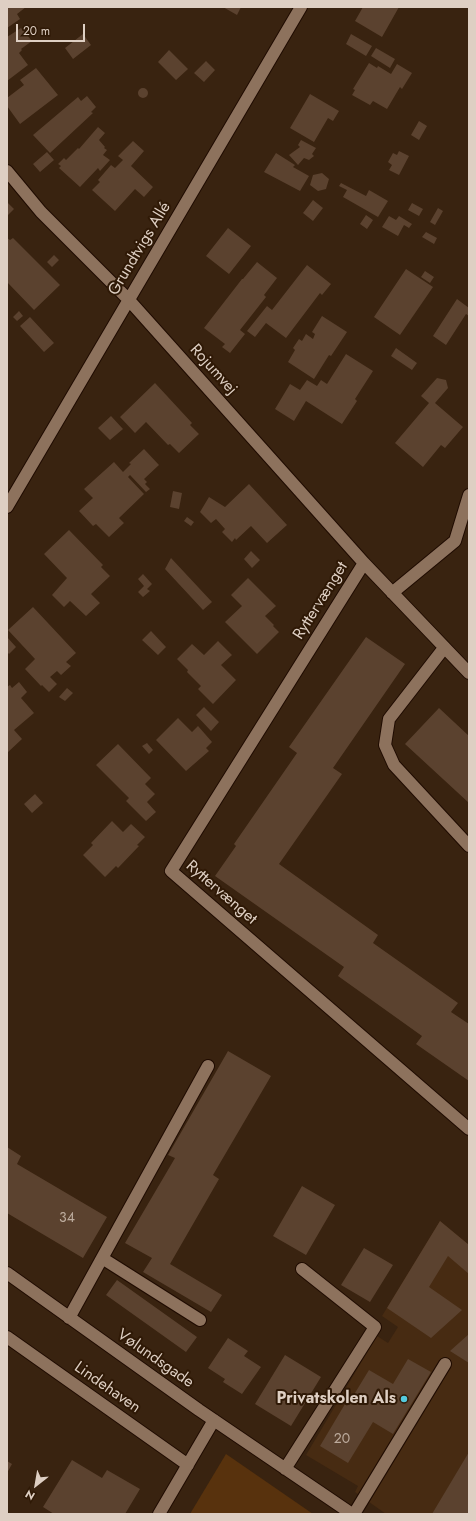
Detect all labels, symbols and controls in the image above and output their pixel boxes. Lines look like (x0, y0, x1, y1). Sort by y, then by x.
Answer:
scale bar (18, 16, 87, 42)
text: 20 m (23, 22, 50, 40)
street label: Grundtvigs Allé (105, 199, 175, 299)
street label: Rojumvej (185, 341, 241, 399)
street label: Ryttervænget (290, 559, 352, 643)
street label: Ryttervænget (182, 857, 260, 929)
house number: 34 (59, 1211, 75, 1227)
street label: Vølundsgade (113, 1325, 197, 1393)
street label: Lindehaven (70, 1358, 144, 1418)
place label: Privatskolen Als (277, 1389, 396, 1409)
marker: Privatskolen Als (399, 1394, 409, 1404)
house number: 20 (334, 1432, 350, 1448)
north arrow (16, 1465, 56, 1505)
text: N (22, 1486, 38, 1504)

